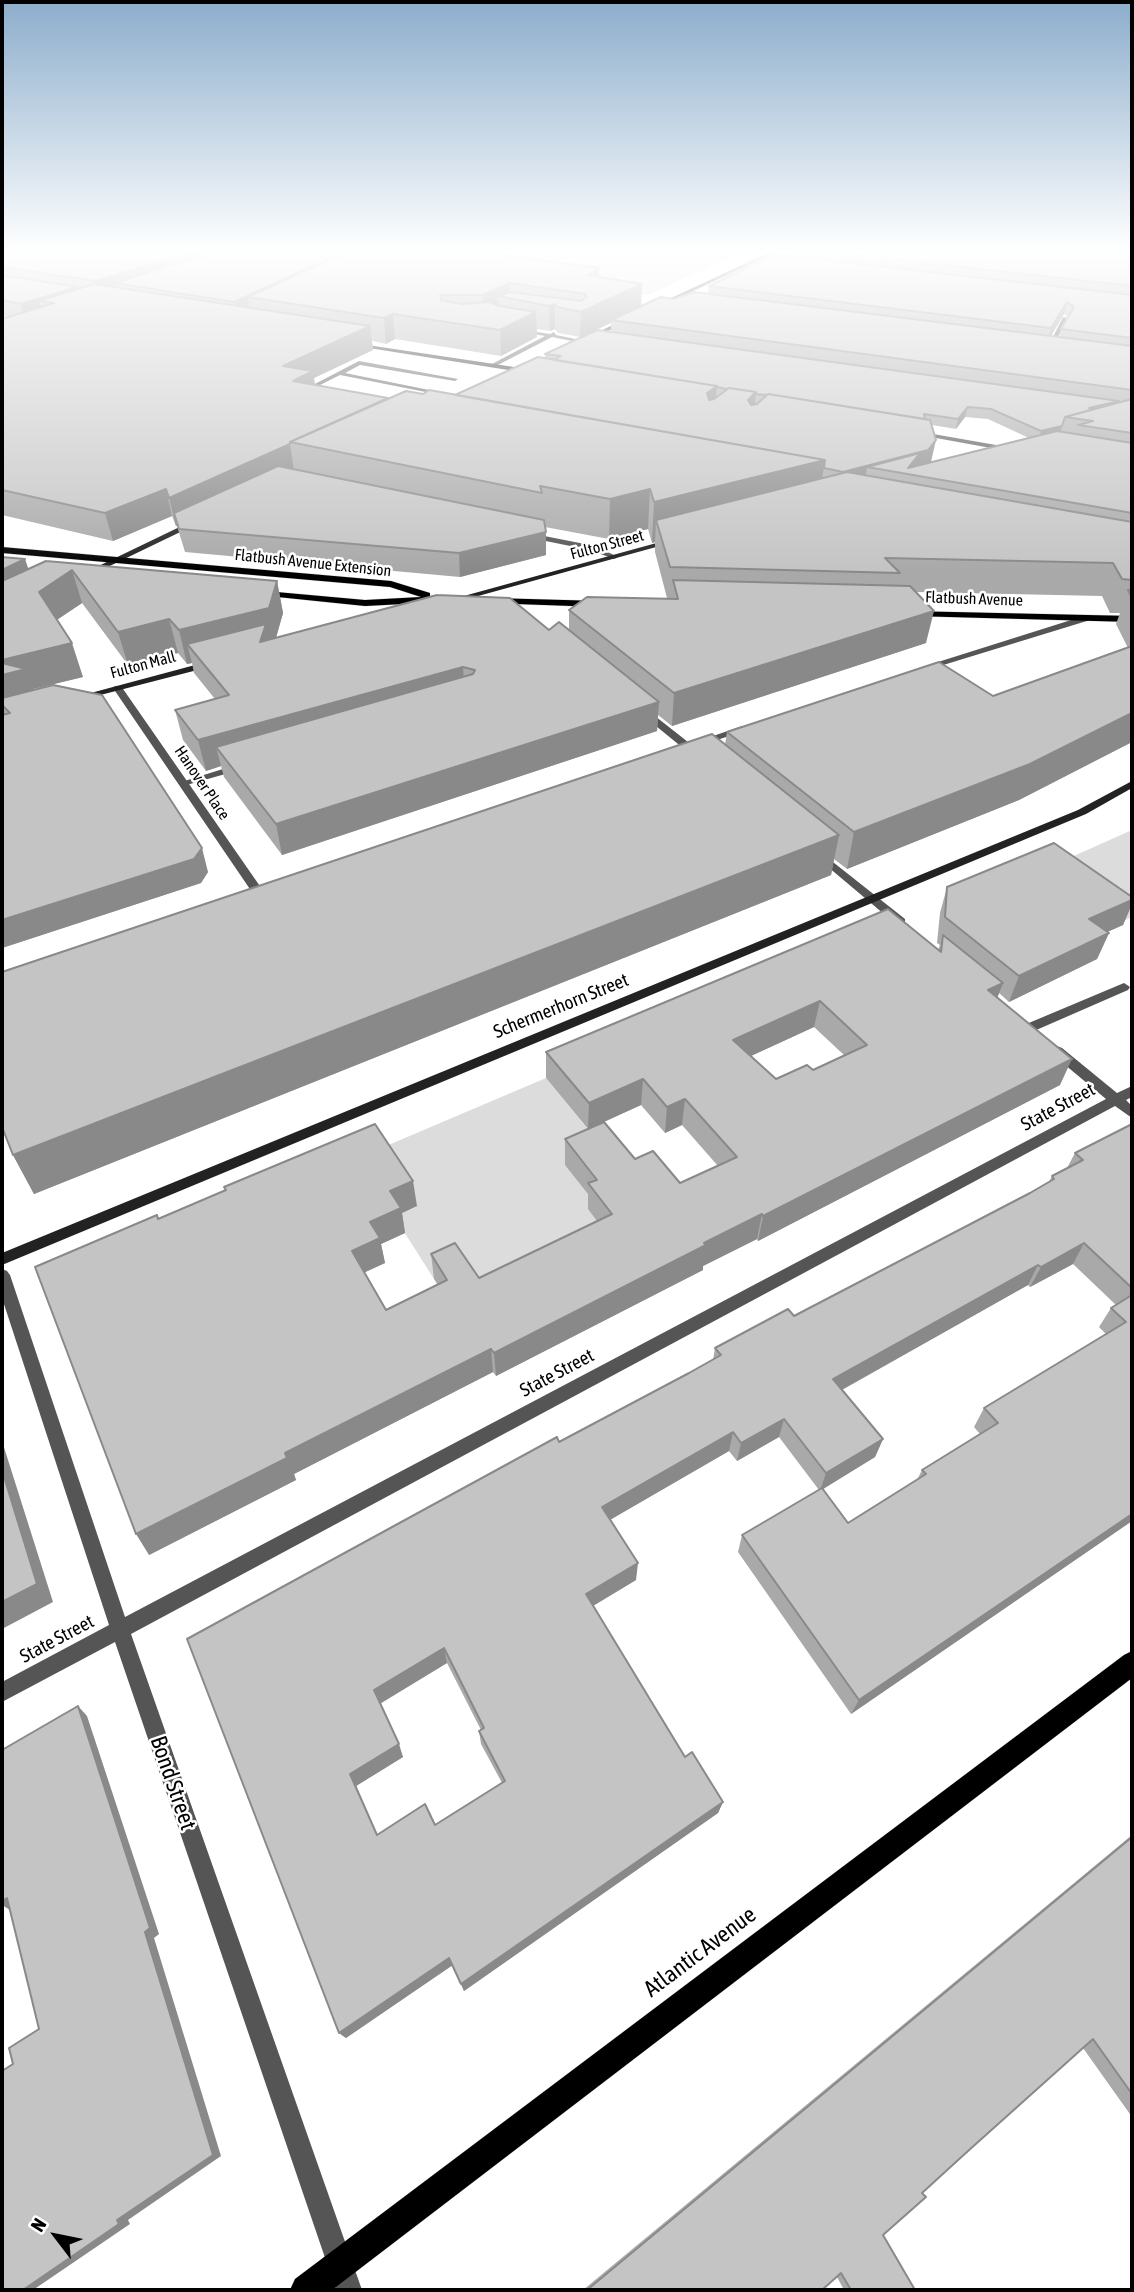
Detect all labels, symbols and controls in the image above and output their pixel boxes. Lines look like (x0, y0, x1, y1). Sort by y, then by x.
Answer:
street label: Fulton Street (568, 526, 646, 564)
street label: Flatbush Avenue Extension (234, 545, 392, 581)
street label: Flatbush Avenue (925, 588, 1023, 610)
street label: Fulton Mall (108, 647, 178, 683)
street label: Hanover Place (170, 742, 234, 824)
street label: Schermerhorn Street (490, 969, 632, 1043)
street label: State Street (1017, 1078, 1099, 1136)
street label: State Street (516, 1344, 598, 1402)
street label: State Street (16, 1610, 98, 1668)
street label: Bond Street (144, 1732, 202, 1834)
street label: Atlantic Avenue (639, 1901, 761, 2003)
north arrow (21, 2201, 91, 2271)
text: N (26, 2214, 50, 2235)

